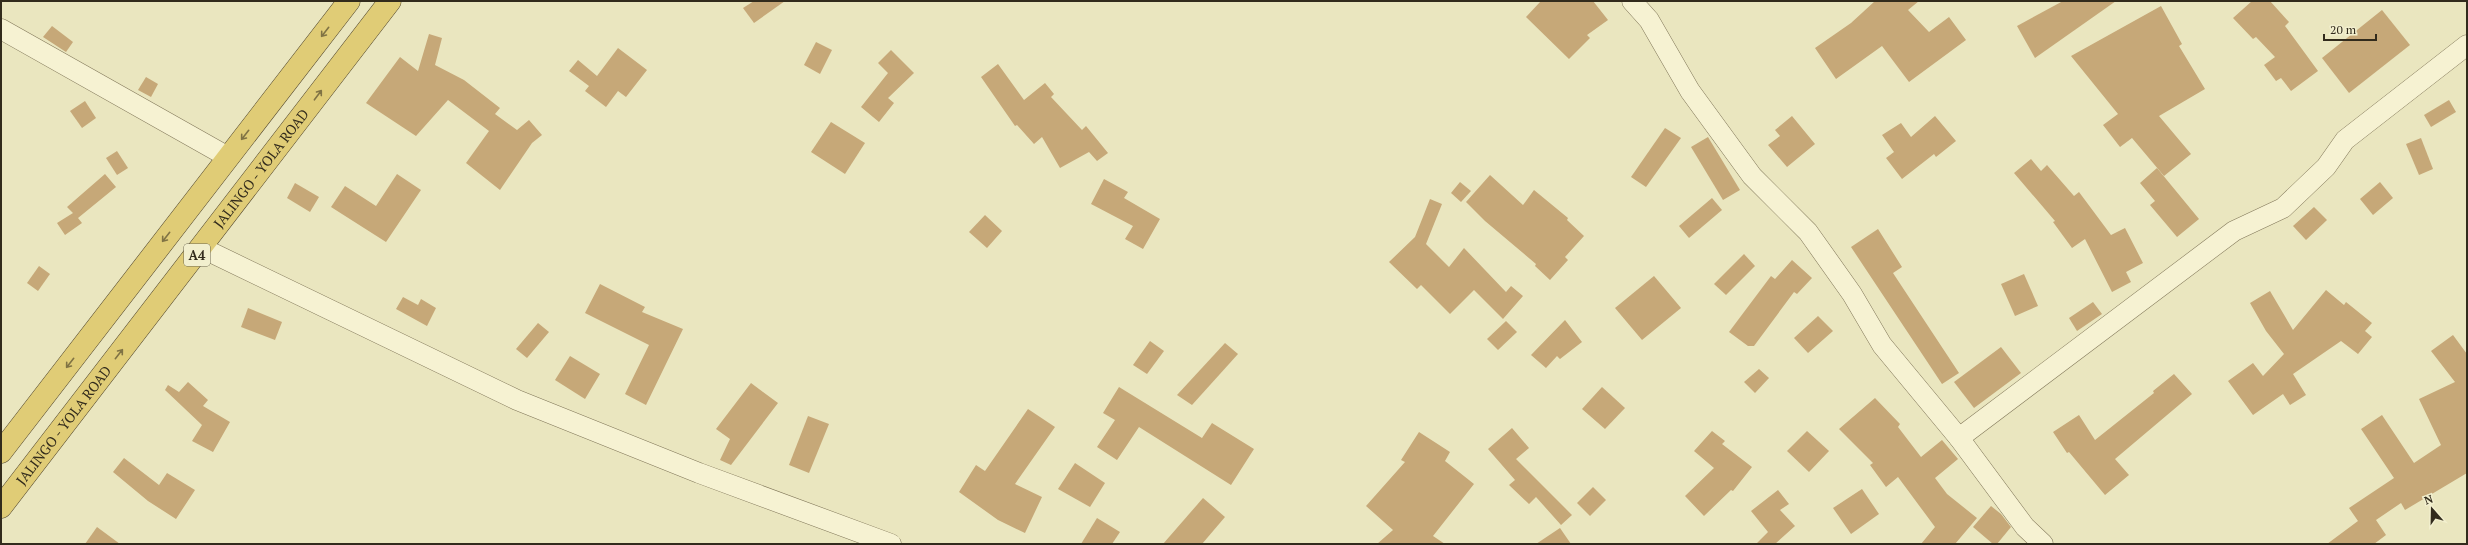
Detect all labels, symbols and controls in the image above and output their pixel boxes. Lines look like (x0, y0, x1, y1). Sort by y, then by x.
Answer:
scale bar (2324, 16, 2376, 42)
text: 20 m (2330, 22, 2357, 37)
one-way arrow (321, 26, 329, 37)
one-way arrow (314, 90, 322, 101)
street label: JALINGO - YOLA ROAD (209, 105, 313, 232)
one-way arrow (241, 129, 250, 140)
one-way arrow (162, 232, 170, 243)
road number: A4 (184, 244, 210, 266)
one-way arrow (115, 349, 124, 360)
one-way arrow (65, 357, 74, 368)
street label: JALINGO - YOLA ROAD (11, 361, 115, 489)
north arrow (2412, 489, 2452, 529)
text: N (2422, 491, 2436, 508)

